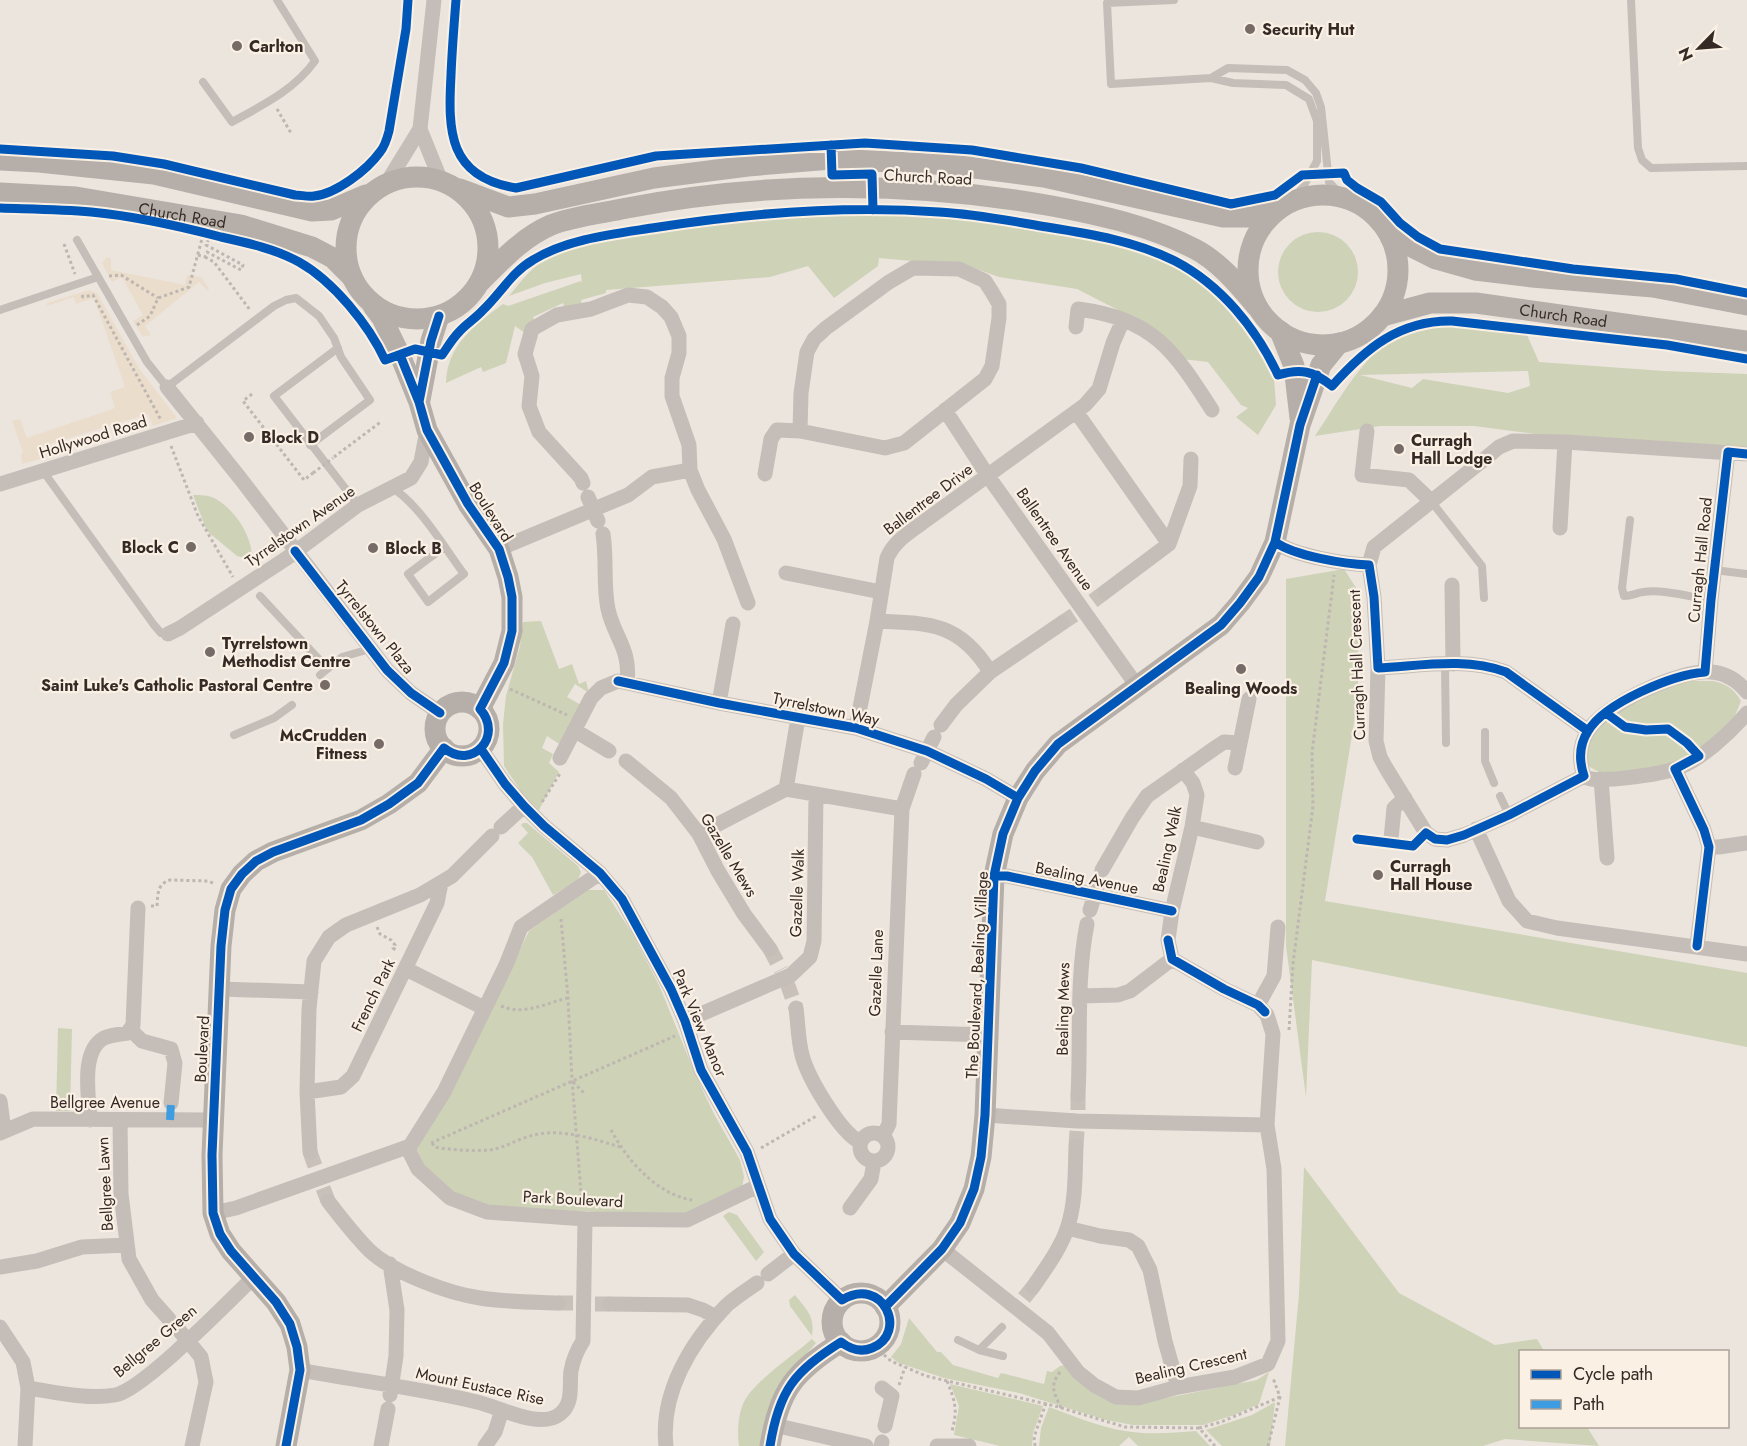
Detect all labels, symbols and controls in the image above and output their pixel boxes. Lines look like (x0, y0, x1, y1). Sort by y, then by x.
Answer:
place label: Security Hut (1262, 18, 1355, 41)
north arrow (1669, 18, 1729, 78)
marker: Security Hut (1243, 22, 1257, 36)
place label: Carlton (249, 35, 303, 58)
marker: Carlton (230, 39, 244, 53)
text: N (1673, 44, 1699, 65)
street label: Church Road (883, 163, 973, 191)
street label: Church Road (137, 196, 228, 234)
street label: Church Road (1518, 298, 1609, 333)
street label: Hollywood Road (36, 410, 150, 464)
place label: Block D (261, 426, 319, 449)
place label: Curragh Hall Lodge (1411, 429, 1492, 470)
marker: Block D (242, 430, 256, 444)
marker: Curragh Hall Lodge (1392, 442, 1406, 456)
street label: Ballentree Drive (879, 458, 977, 540)
street label: Boulevard (463, 477, 519, 547)
street label: Tyrrelstown Avenue (240, 479, 360, 573)
street label: Ballentree Avenue (1011, 483, 1099, 595)
street label: Curragh Hall Road (1682, 496, 1718, 624)
place label: Block C (121, 536, 179, 559)
place label: Block B (385, 537, 442, 560)
marker: Block C (184, 540, 198, 554)
marker: Block B (366, 541, 380, 555)
street label: Tyrrelstown Plaza (330, 575, 420, 679)
street label: Curragh Hall Crescent (1343, 589, 1371, 741)
place label: Tyrrelstown Methodist Centre (222, 632, 351, 673)
marker: Tyrrelstown Methodist Centre (203, 645, 217, 659)
marker: Bealing Woods (1234, 662, 1248, 676)
place label: Saint Luke's Catholic Pastoral Centre (41, 674, 313, 697)
place label: Bealing Woods (1185, 677, 1297, 700)
marker: Saint Luke's Catholic Pastoral Centre (318, 678, 332, 692)
street label: Tyrrelstown Way (771, 686, 882, 732)
place label: McCrudden Fitness (280, 724, 367, 765)
marker: McCrudden Fitness (372, 737, 386, 751)
street label: Bealing Walk (1147, 803, 1188, 894)
street label: Gazelle Mews (695, 809, 763, 901)
street label: Gazelle Walk (784, 847, 810, 938)
place label: Curragh Hall House (1390, 855, 1472, 896)
street label: Bealing Avenue (1033, 856, 1141, 900)
marker: Curragh Hall House (1371, 868, 1385, 882)
street label: The Boulevard, Bealing Village (960, 871, 994, 1079)
street label: Gazelle Lane (863, 929, 889, 1017)
street label: French Park (345, 954, 401, 1036)
street label: Bealing Mews (1051, 962, 1075, 1056)
street label: Park View Manor (667, 966, 733, 1081)
street label: Boulevard (189, 1015, 215, 1083)
street label: Bellgree Avenue (50, 1091, 160, 1114)
street label: Bellgree Lawn (91, 1136, 119, 1232)
street label: Park Boulevard (522, 1185, 624, 1213)
street label: Bellgree Green (108, 1299, 202, 1383)
street label: Bealing Crescent (1133, 1342, 1249, 1390)
legend (1519, 1350, 1729, 1428)
street label: Mount Eustace Rise (414, 1361, 546, 1411)
text: Cycle path (1573, 1361, 1653, 1387)
text: Path (1573, 1391, 1605, 1417)

